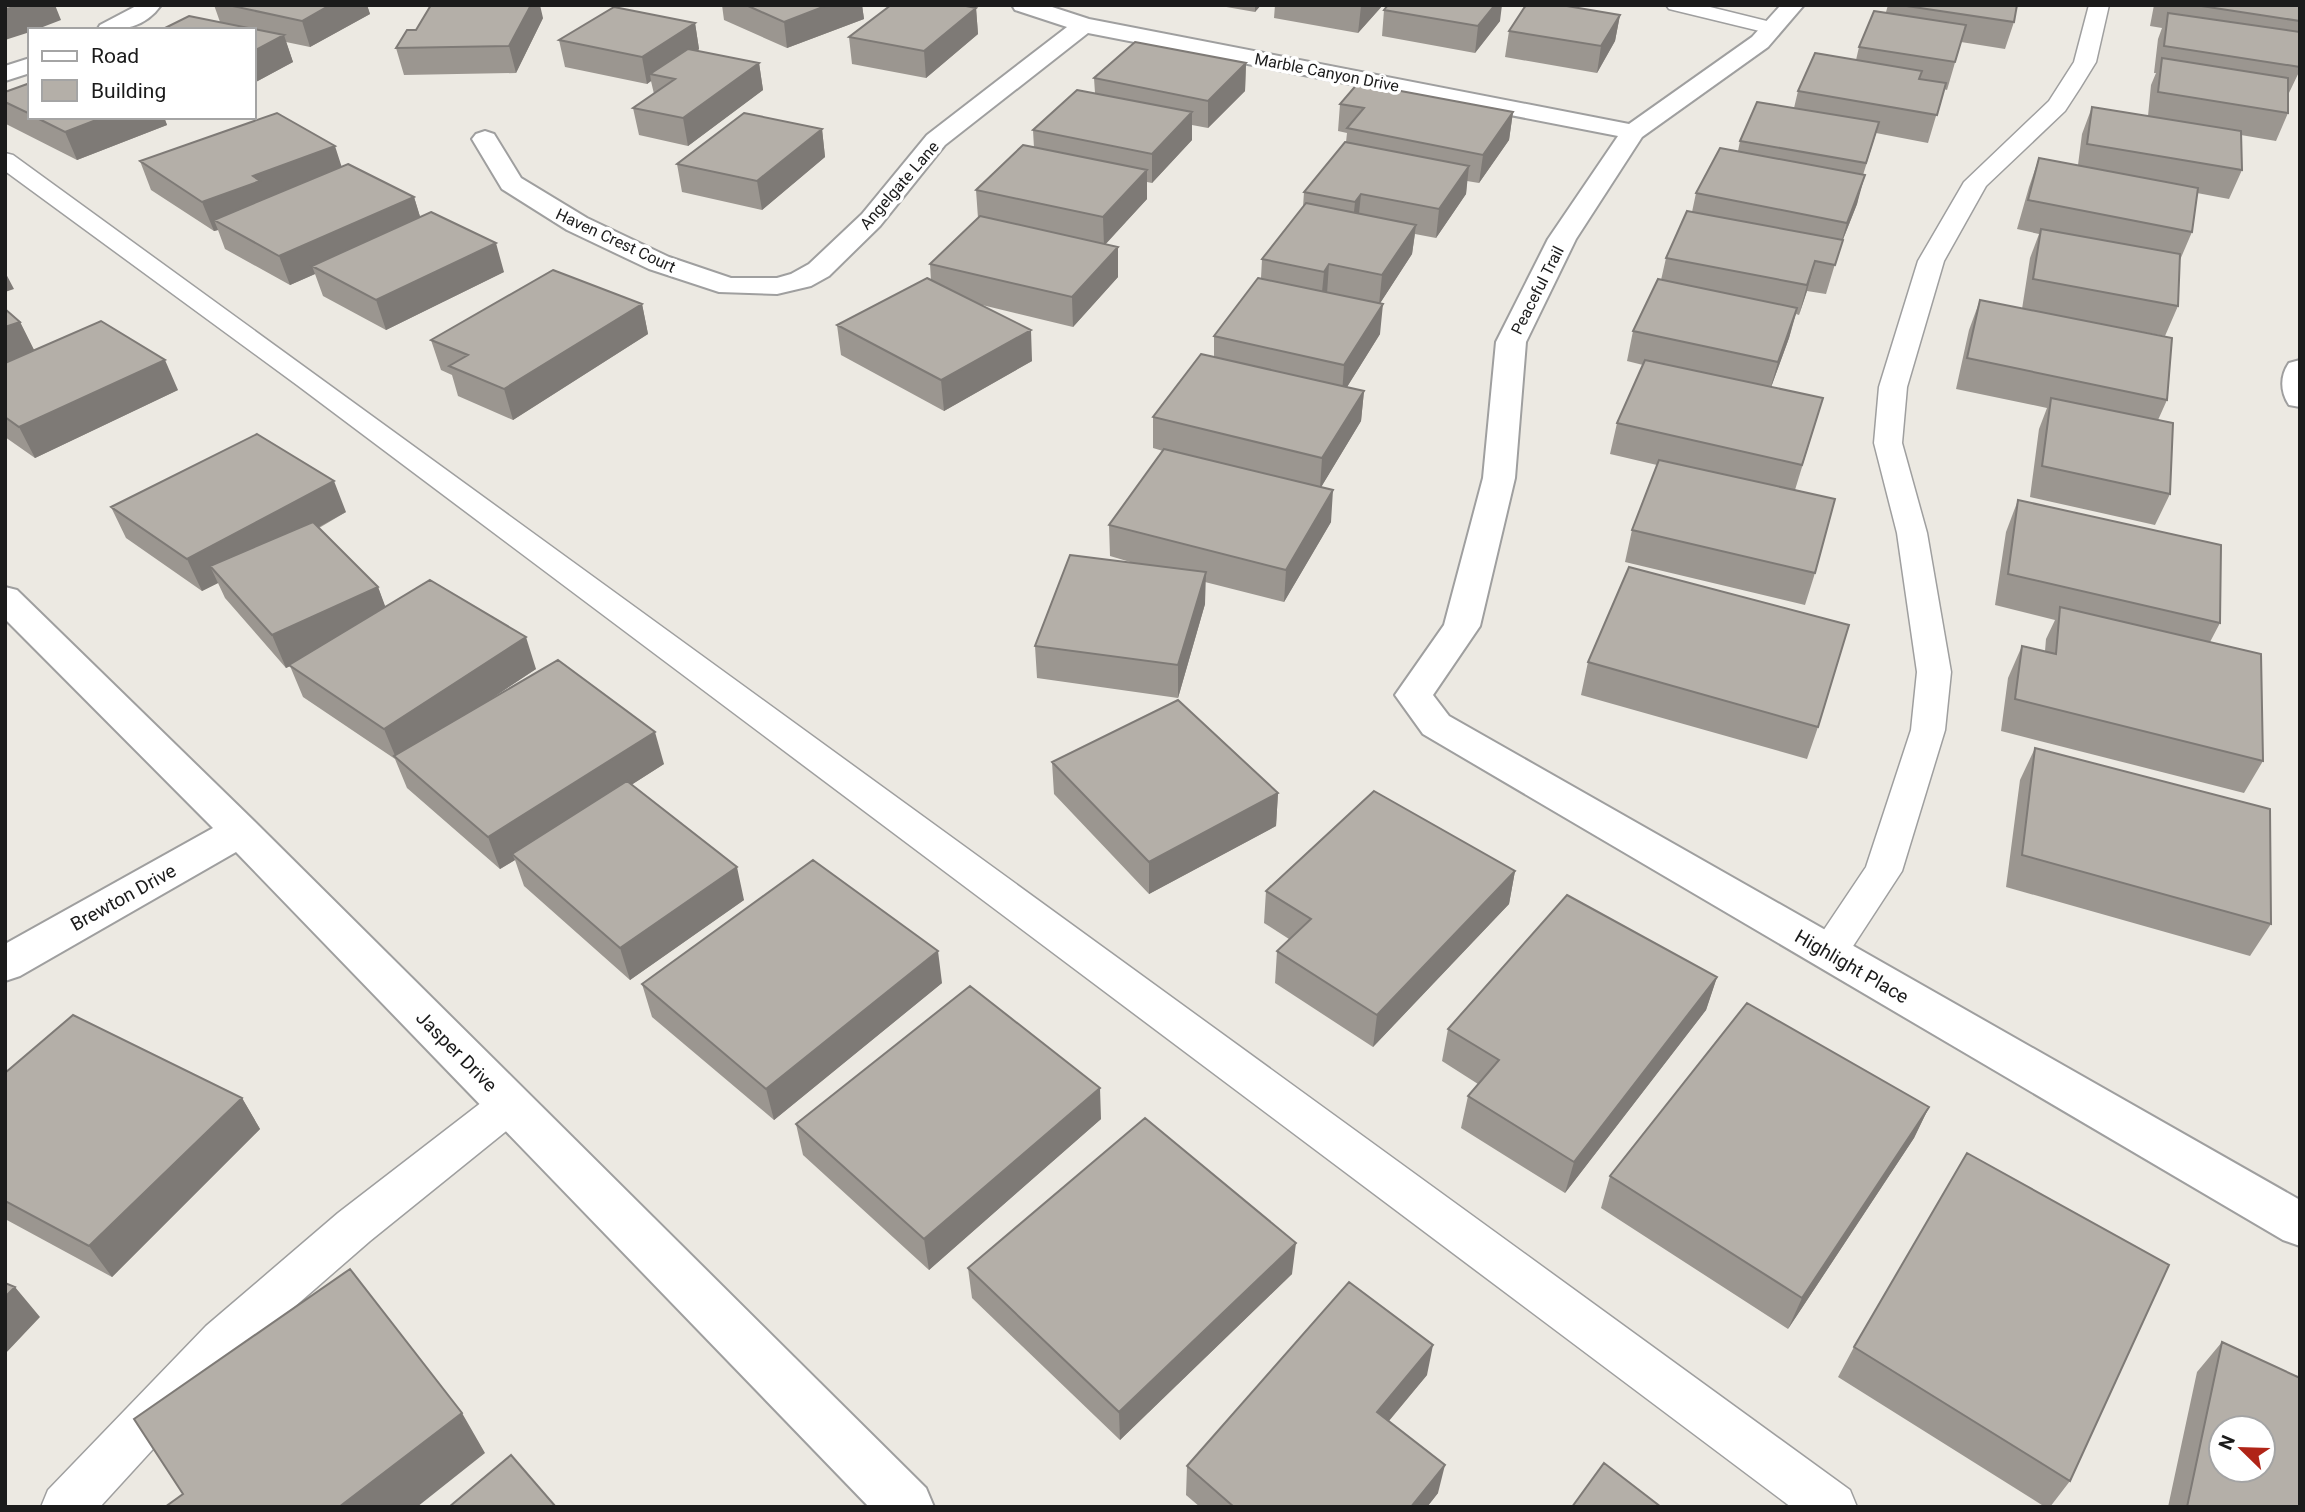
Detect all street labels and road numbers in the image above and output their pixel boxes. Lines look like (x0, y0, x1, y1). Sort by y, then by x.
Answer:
street label: Marble Canyon Drive (1253, 49, 1401, 96)
street label: Angelgate Lane (856, 137, 943, 233)
street label: Haven Crest Court (553, 204, 679, 277)
street label: Peaceful Trail (1507, 243, 1568, 338)
street label: Brewton Drive (66, 859, 180, 936)
street label: Highlight Place (1791, 925, 1913, 1008)
street label: Jasper Drive (411, 1006, 502, 1097)

